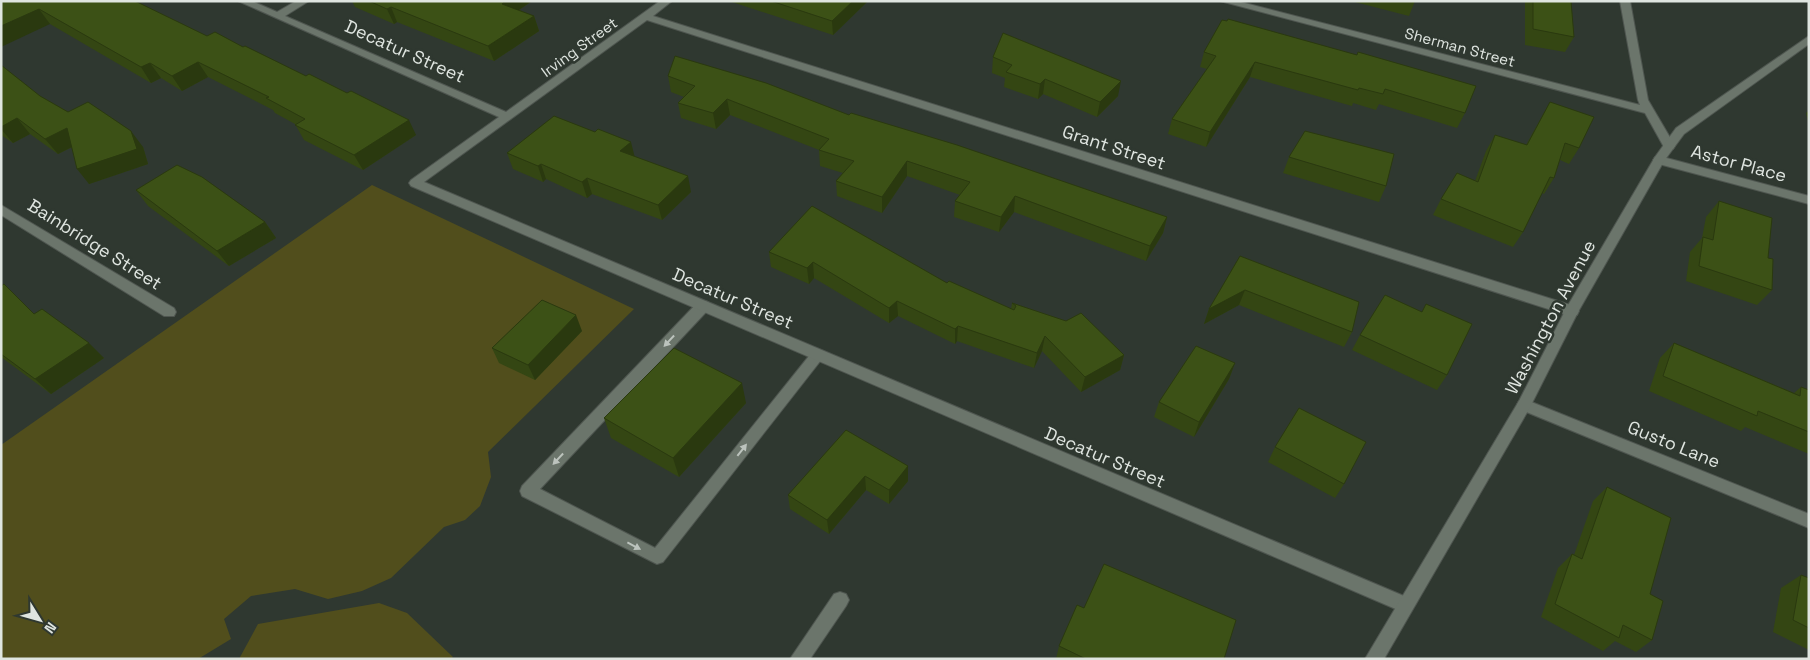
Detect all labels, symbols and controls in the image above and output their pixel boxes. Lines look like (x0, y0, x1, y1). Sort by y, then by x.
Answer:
street label: Irving Street (537, 13, 621, 81)
street label: Decatur Street (341, 14, 469, 88)
street label: Sherman Street (1403, 23, 1517, 71)
street label: Grant Street (1059, 119, 1169, 175)
street label: Astor Place (1689, 139, 1789, 187)
street label: Bainbridge Street (24, 193, 166, 295)
street label: Washington Avenue (1500, 236, 1600, 398)
street label: Decatur Street (669, 262, 797, 334)
one-way arrow (663, 335, 675, 347)
street label: Gusto Lane (1624, 415, 1724, 473)
street label: Decatur Street (1041, 421, 1169, 493)
one-way arrow (737, 444, 748, 457)
one-way arrow (552, 453, 564, 465)
one-way arrow (627, 542, 642, 550)
north arrow (15, 595, 65, 645)
text: N (40, 619, 60, 637)

